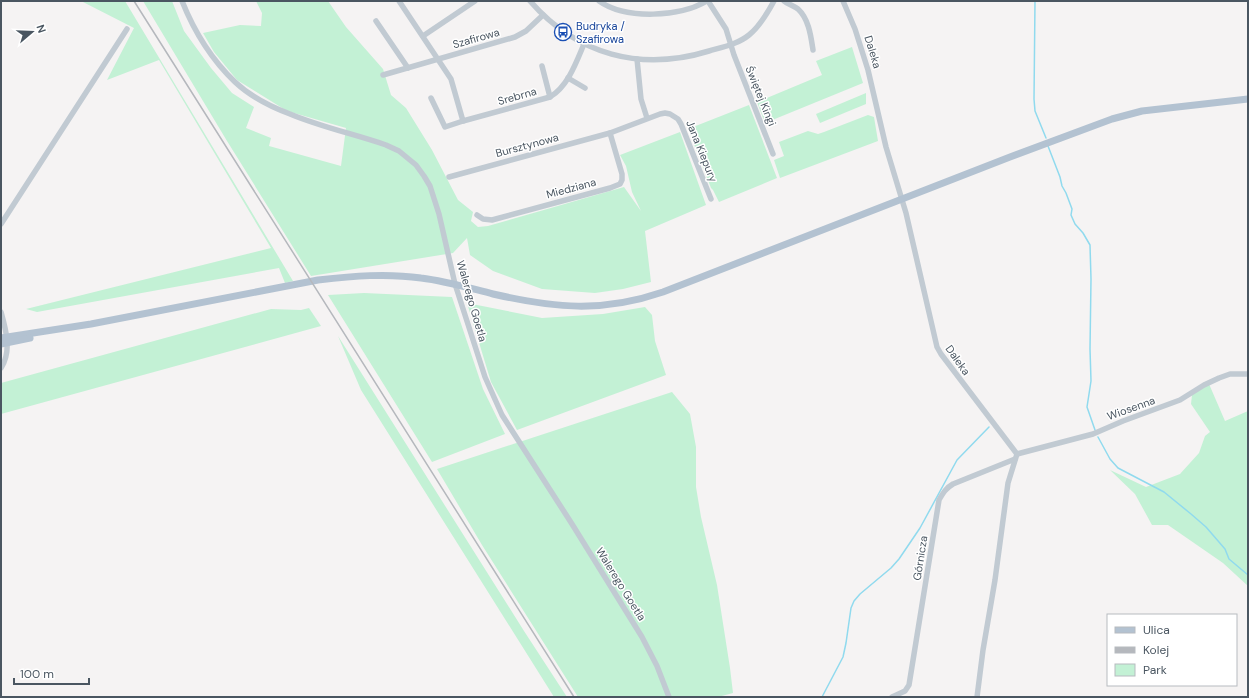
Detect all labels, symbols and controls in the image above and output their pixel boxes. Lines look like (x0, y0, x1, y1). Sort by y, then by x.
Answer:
north arrow (12, 12, 52, 52)
place label: Budryka / Szafirowa (576, 19, 625, 46)
bus stop icon: Budryka / Szafirowa (553, 22, 573, 42)
text: N (34, 23, 49, 35)
street label: Szafirowa (451, 25, 501, 51)
street label: Daleka (861, 34, 885, 70)
street label: Świętej Kingi (743, 64, 779, 128)
street label: Srebrna (496, 84, 538, 108)
street label: Jana Kiepury (683, 118, 721, 184)
street label: Bursztynowa (494, 130, 560, 160)
street label: Miedziana (545, 175, 597, 201)
street label: Walerego Goetla (454, 259, 490, 343)
street label: Daleka (943, 342, 973, 378)
street label: Wiosenna (1105, 393, 1157, 423)
street label: Górnicza (910, 535, 930, 581)
street label: Walerego Goetla (593, 545, 649, 623)
legend (1107, 614, 1237, 686)
text: Ulica (1143, 622, 1170, 638)
text: Kolej (1143, 642, 1169, 658)
scale bar (14, 660, 89, 686)
text: Park (1143, 662, 1167, 678)
text: 100 m (20, 666, 54, 682)

